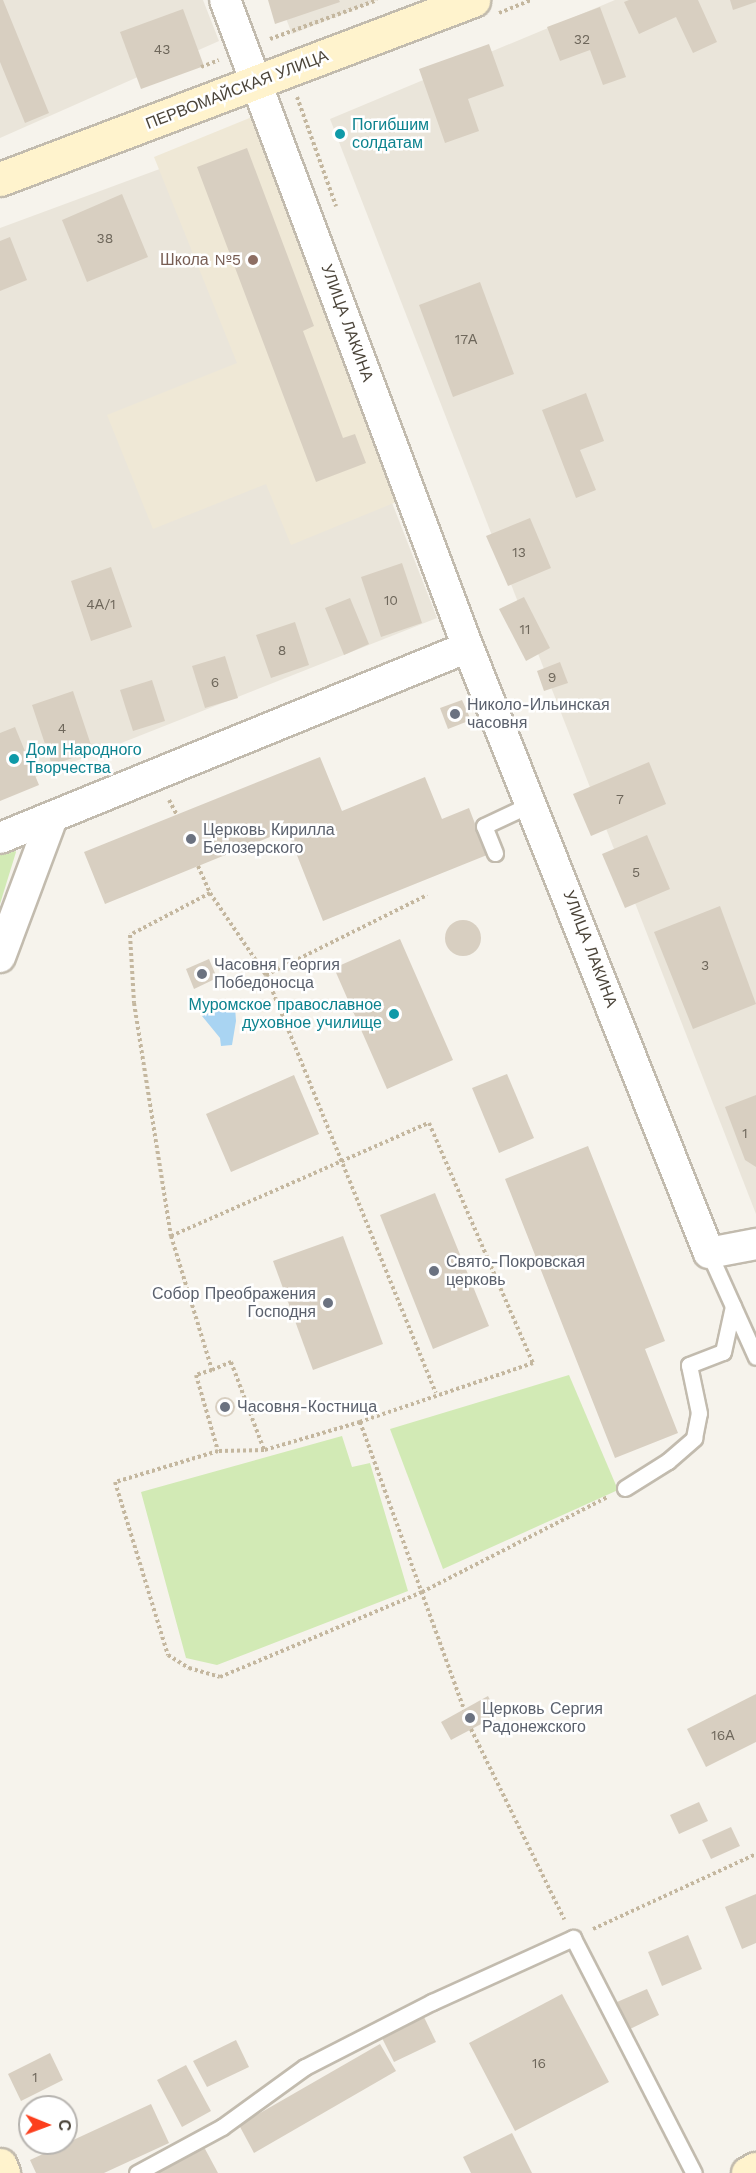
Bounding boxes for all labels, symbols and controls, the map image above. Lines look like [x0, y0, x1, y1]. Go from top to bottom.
house number: 32 [574, 31, 590, 47]
house number: 43 [154, 41, 170, 57]
street label: ПЕРВОМАЙСКАЯ УЛИЦА [143, 46, 331, 134]
place label: Погибшим солдатам [352, 115, 429, 153]
marker: Погибшим солдатам [333, 127, 347, 141]
house number: 38 [97, 230, 113, 246]
place label: Школа №5 [160, 250, 241, 270]
marker: Школа №5 [246, 253, 260, 267]
street label: УЛИЦА ЛАКИНА [317, 262, 377, 384]
house number: 17А [455, 331, 477, 347]
house number: 13 [512, 544, 526, 560]
house number: 10 [384, 592, 398, 608]
house number: 4А/1 [86, 596, 116, 612]
house number: 11 [520, 621, 530, 637]
house number: 8 [278, 642, 286, 658]
house number: 9 [548, 669, 556, 685]
house number: 6 [211, 674, 219, 690]
place label: Николо-Ильинская часовня [467, 695, 610, 733]
marker: Николо-Ильинская часовня [448, 707, 462, 721]
house number: 4 [58, 720, 66, 736]
place label: Дом Народного Творчества [26, 740, 142, 778]
marker: Дом Народного Творчества [7, 752, 21, 766]
house number: 7 [616, 791, 624, 807]
place label: Церковь Кирилла Белозерского [203, 820, 335, 858]
marker: Церковь Кирилла Белозерского [184, 832, 198, 846]
house number: 5 [632, 864, 640, 880]
street label: УЛИЦА ЛАКИНА [559, 888, 621, 1010]
place label: Часовня Георгия Победоносца [214, 955, 340, 993]
house number: 3 [701, 957, 709, 973]
marker: Часовня Георгия Победоносца [195, 967, 209, 981]
place label: Муромское православное духовное училище [188, 995, 382, 1033]
marker: Муромское православное духовное училище [387, 1007, 401, 1021]
house number: 1 [742, 1125, 748, 1141]
place label: Свято-Покровская церковь [446, 1252, 585, 1290]
marker: Свято-Покровская церковь [427, 1264, 441, 1278]
place label: Собор Преображения Господня [152, 1284, 316, 1322]
marker: Собор Преображения Господня [321, 1296, 335, 1310]
place label: Часовня-Костница [237, 1397, 377, 1417]
marker: Часовня-Костница [218, 1400, 232, 1414]
place label: Церковь Сергия Радонежского [482, 1699, 603, 1737]
marker: Церковь Сергия Радонежского [463, 1711, 477, 1725]
house number: 16А [711, 1727, 735, 1743]
house number: 16 [532, 2055, 546, 2071]
house number: 1 [32, 2069, 38, 2085]
north arrow [18, 2095, 78, 2155]
text: С [55, 2119, 74, 2131]

